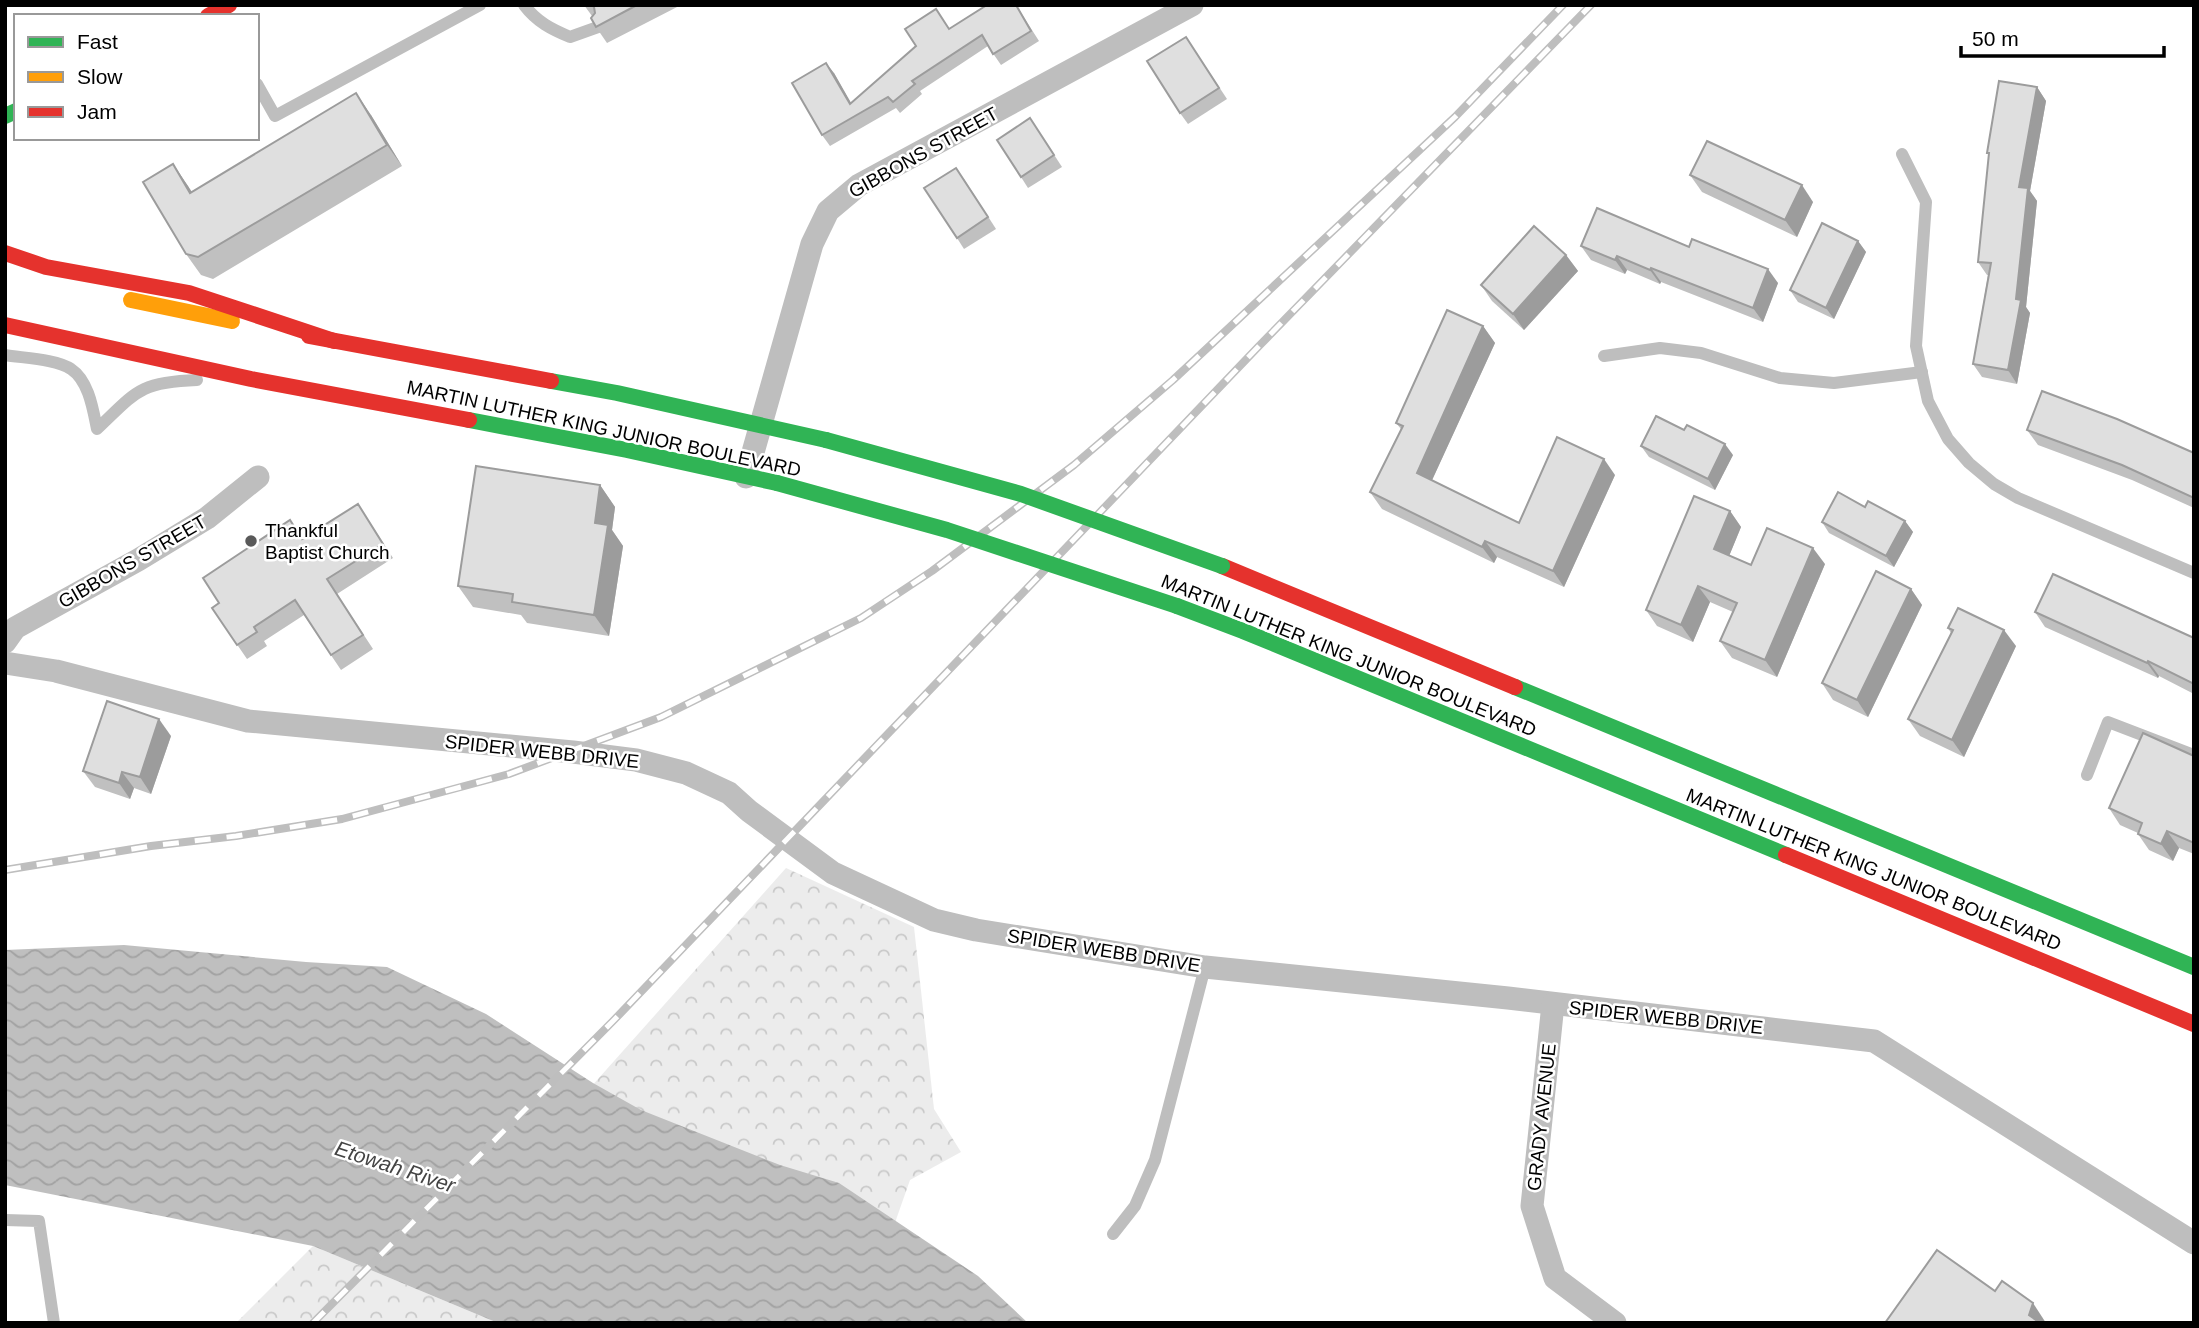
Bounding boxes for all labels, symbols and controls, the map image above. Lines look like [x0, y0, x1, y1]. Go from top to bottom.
legend [14, 14, 259, 140]
scale bar [1961, 14, 2164, 58]
text: 50 m [1972, 27, 2019, 50]
text: Fast [77, 30, 118, 53]
text: Slow [77, 65, 123, 88]
text: Jam [77, 100, 117, 123]
street label: GIBBONS STREET [845, 103, 1002, 202]
street label: MARTIN LUTHER KING JUNIOR BOULEVARD [405, 376, 803, 481]
street label: GIBBONS STREET [55, 510, 210, 612]
place label: Thankful Baptist Church [265, 520, 390, 563]
marker: Thankful Baptist Church [243, 533, 259, 549]
street label: MARTIN LUTHER KING JUNIOR BOULEVARD [1158, 570, 1539, 741]
street label: SPIDER WEBB DRIVE [444, 731, 640, 772]
street label: MARTIN LUTHER KING JUNIOR BOULEVARD [1683, 784, 2064, 955]
street label: SPIDER WEBB DRIVE [1006, 925, 1202, 976]
street label: SPIDER WEBB DRIVE [1568, 997, 1764, 1038]
street label: GRADY AVENUE [1523, 1042, 1560, 1192]
water label: Etowah River [332, 1136, 459, 1197]

